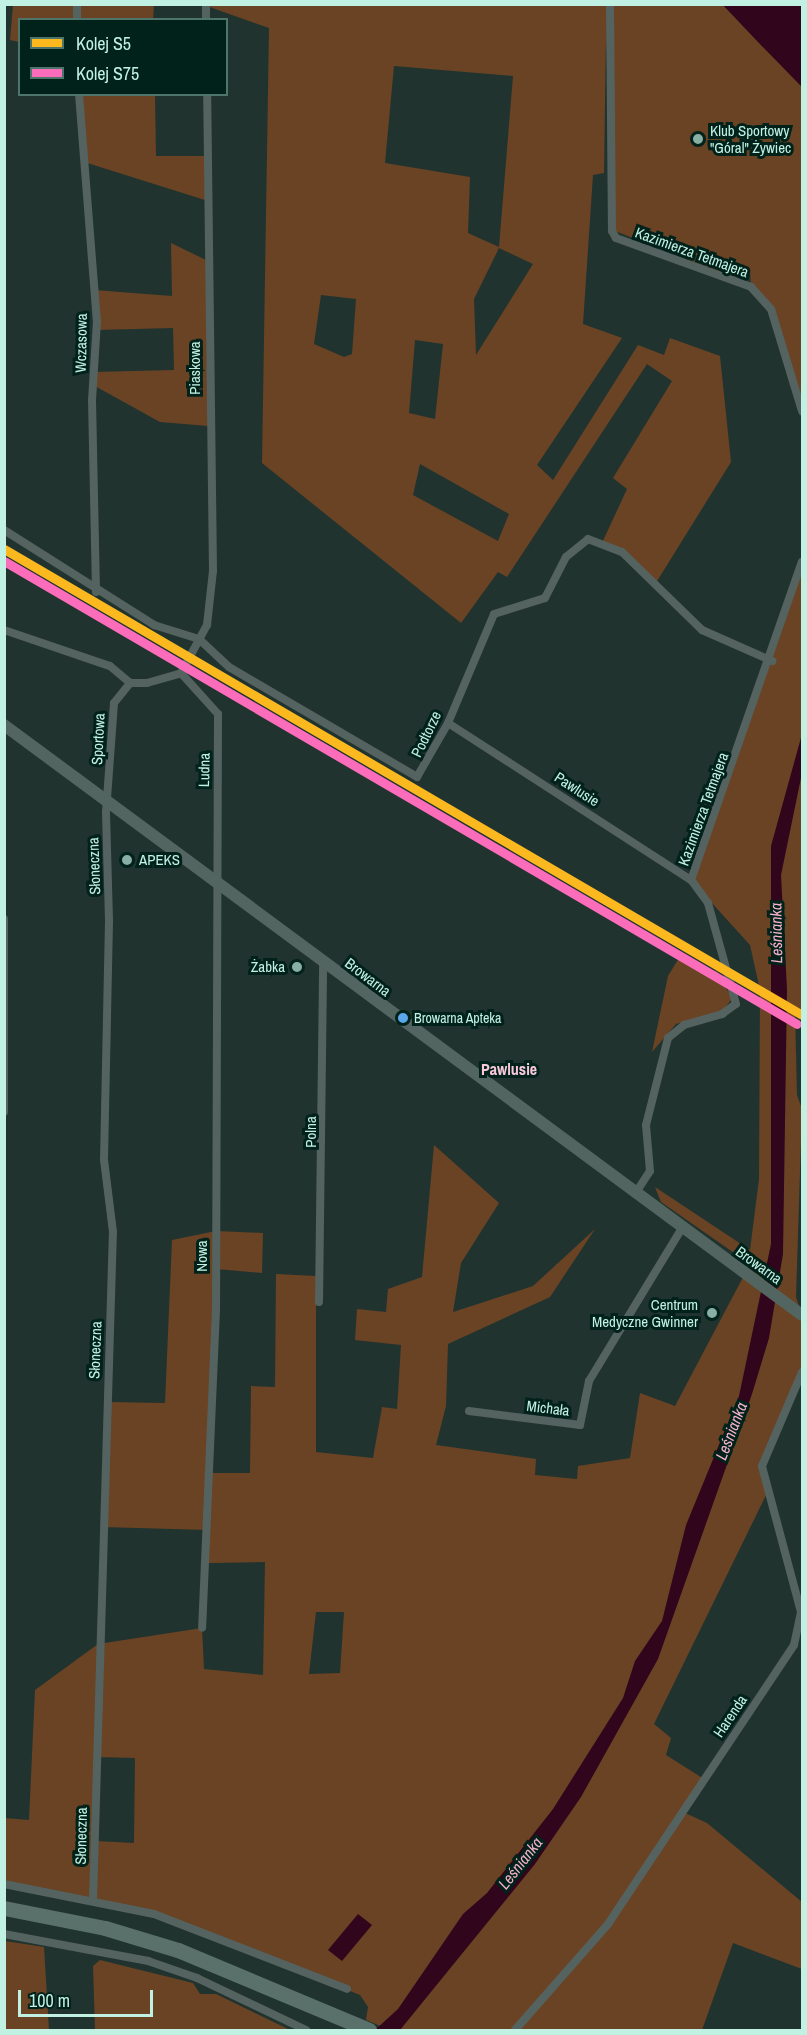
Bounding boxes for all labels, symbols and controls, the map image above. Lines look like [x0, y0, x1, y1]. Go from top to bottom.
legend [18, 18, 228, 96]
text: Kolej S5 [76, 31, 131, 56]
text: Kolej S75 [76, 61, 139, 86]
place label: Klub Sportowy "Góral" Żywiec [710, 121, 791, 156]
marker: Klub Sportowy "Góral" Żywiec [691, 132, 705, 146]
street label: Kazimierza Tetmajera [633, 223, 751, 281]
street label: Wczasowa [71, 313, 91, 373]
street label: Piaskowa [186, 341, 204, 395]
street label: Podtorze [407, 708, 445, 760]
street label: Sportowa [88, 713, 108, 765]
street label: Kazimierza Tetmajera [674, 750, 732, 868]
street label: Ludna [195, 753, 213, 787]
street label: Pawlusie [551, 768, 603, 810]
street label: Słoneczna [84, 837, 104, 895]
place label: APEKS [139, 851, 180, 869]
marker: APEKS [120, 853, 134, 867]
water label: Leśnianka [766, 903, 786, 963]
street label: Browarna [342, 954, 394, 1000]
place label: Żabka [251, 958, 285, 976]
marker: Żabka [290, 960, 304, 974]
place label: Browarna Apteka [414, 1010, 502, 1026]
marker: Browarna Apteka [397, 1012, 409, 1024]
district label: Pawlusie [481, 1059, 537, 1079]
street label: Polna [302, 1116, 320, 1148]
street label: Nowa [193, 1240, 211, 1272]
street label: Browarna [732, 1242, 786, 1288]
place label: Centrum Medyczne Gwinner [592, 1295, 698, 1330]
marker: Centrum Medyczne Gwinner [703, 1304, 721, 1322]
street label: Słoneczna [85, 1321, 105, 1379]
street label: Michała [526, 1396, 570, 1420]
water label: Leśnianka [711, 1399, 751, 1463]
street label: Harenda [709, 1691, 751, 1741]
street label: Słoneczna [72, 1807, 90, 1865]
water label: Leśnianka [494, 1833, 546, 1893]
scale bar [21, 1978, 156, 2016]
text: 100 m [29, 1988, 70, 2013]

